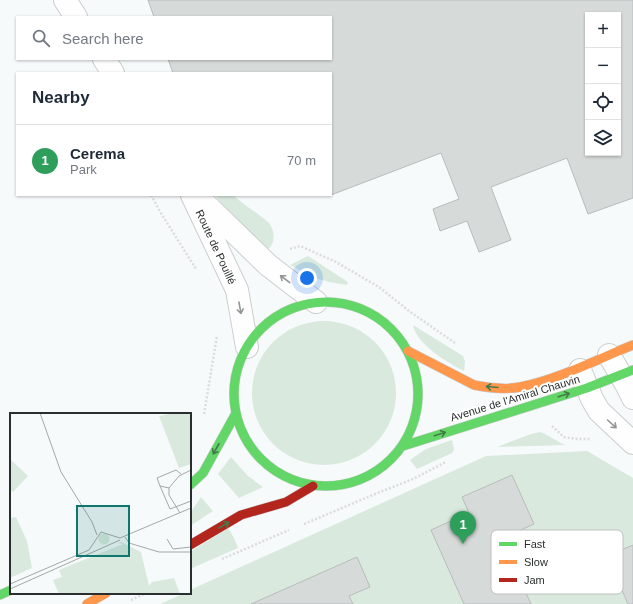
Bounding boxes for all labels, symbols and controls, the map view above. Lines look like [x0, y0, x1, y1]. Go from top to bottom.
map controls [585, 12, 621, 156]
button: + [585, 12, 621, 48]
search box [16, 16, 332, 60]
icon: search [30, 27, 52, 49]
text: Search here [62, 30, 144, 47]
button: − [585, 48, 621, 84]
button: locate [585, 84, 621, 120]
text: Nearby [32, 88, 90, 107]
button: layers [585, 120, 621, 156]
text: Cerema [70, 145, 125, 162]
text: 1 [41, 153, 49, 168]
text: 70 m [287, 153, 316, 168]
text: Park [70, 162, 97, 177]
street label: Route de Pouillé [194, 208, 238, 286]
your location [297, 268, 317, 288]
one-way arrow [280, 274, 291, 283]
one-way arrow [236, 301, 244, 314]
street label: Avenue de l'Amiral Chauvin [449, 373, 581, 423]
one-way arrow [486, 384, 499, 391]
one-way arrow [557, 391, 570, 398]
inset map [10, 413, 191, 594]
one-way arrow [607, 420, 617, 429]
one-way arrow [433, 430, 446, 437]
one-way arrow [212, 443, 220, 455]
pin: 1 [450, 511, 476, 544]
one-way arrow [218, 521, 230, 529]
legend [491, 530, 623, 594]
text: Fast [524, 538, 545, 550]
text: Slow [524, 556, 548, 568]
text: Jam [524, 574, 545, 586]

